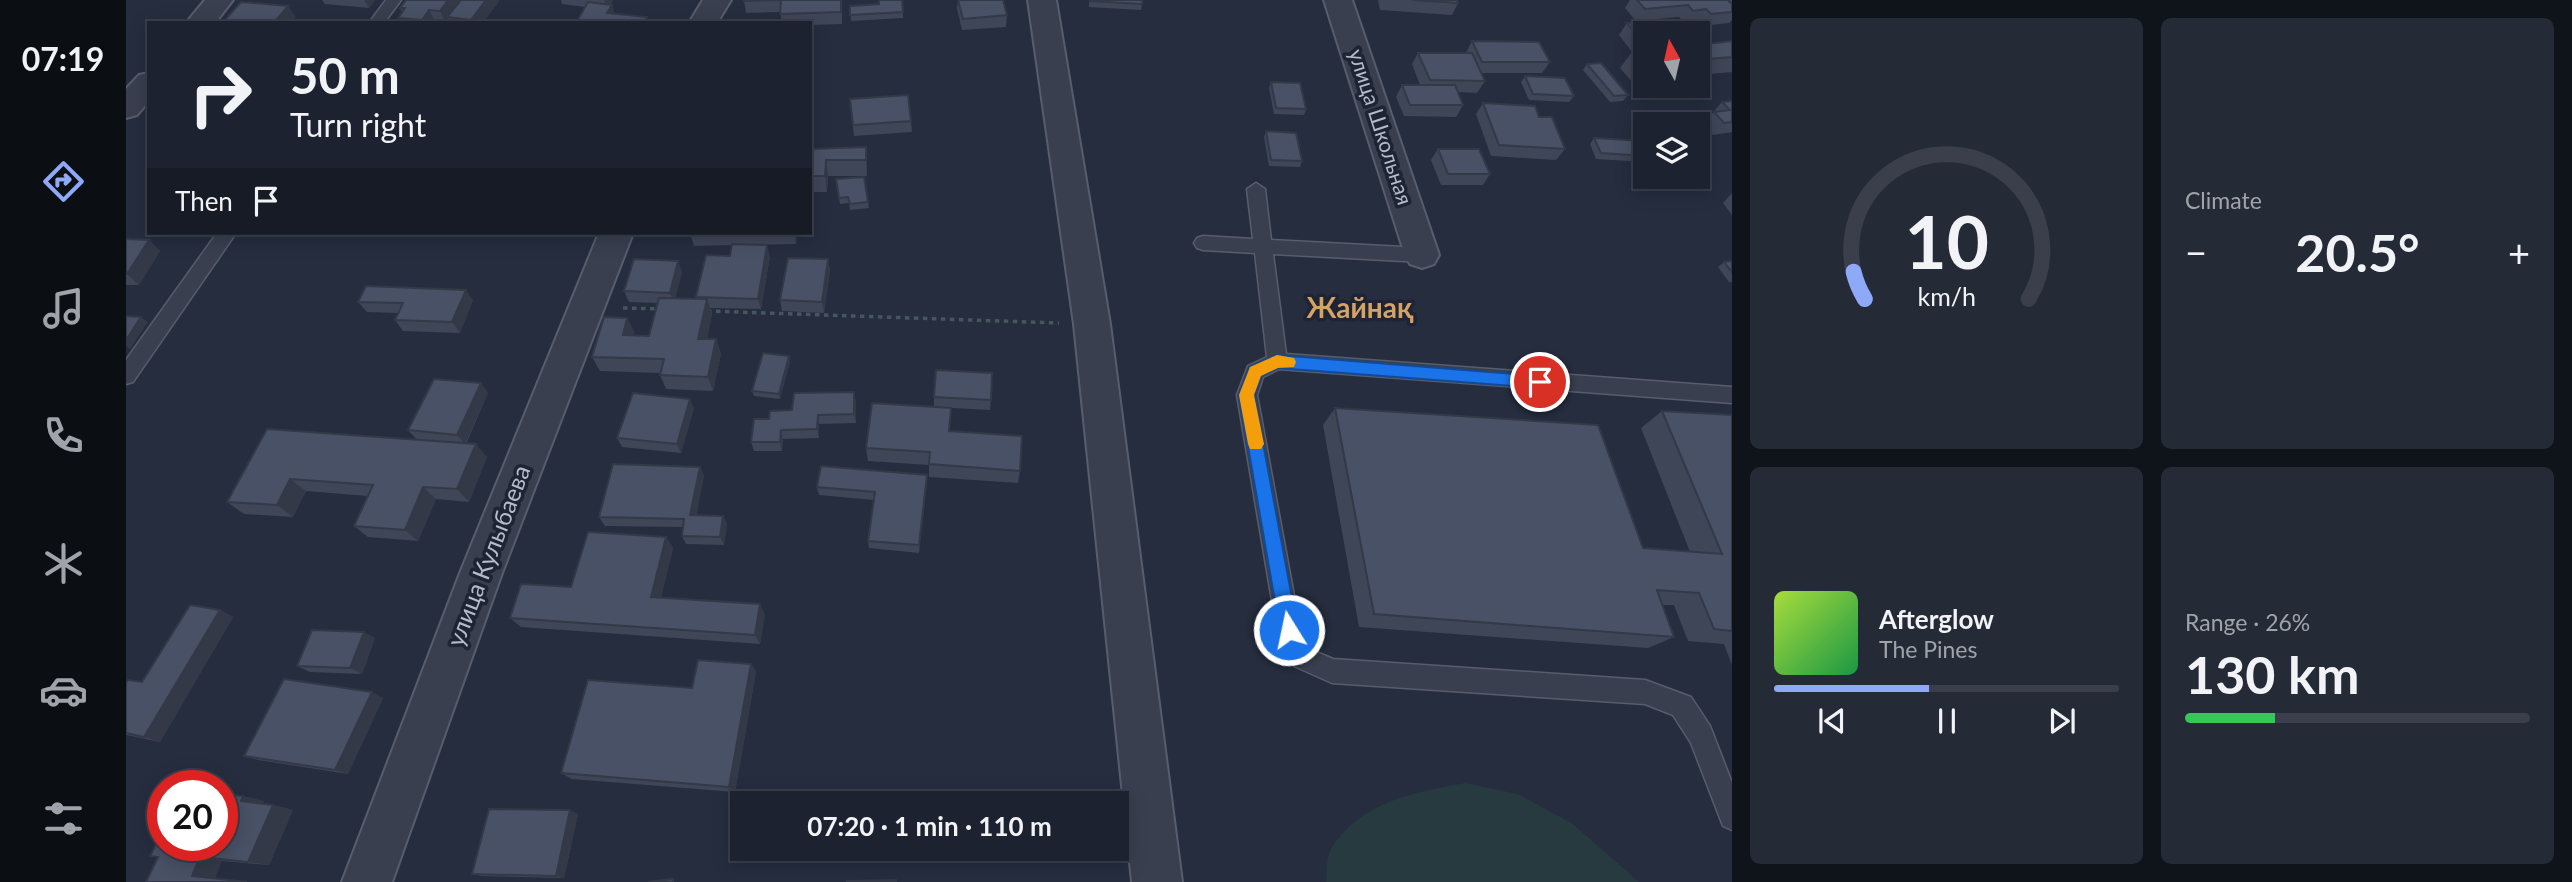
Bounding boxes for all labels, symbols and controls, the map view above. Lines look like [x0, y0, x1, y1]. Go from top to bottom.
north arrow [1633, 21, 1710, 98]
map controls [1633, 21, 1710, 189]
text: 07:19 [22, 39, 104, 78]
text: 50 m [290, 46, 400, 104]
street label: улица Школьная [1344, 46, 1418, 208]
icon: right [175, 49, 266, 140]
text: Turn right [290, 105, 426, 144]
button: layers [1633, 112, 1710, 189]
icon: directions [39, 157, 88, 206]
icon: arrive [247, 182, 285, 220]
text: Then [175, 185, 233, 217]
text: Climate [2185, 186, 2262, 214]
text: 10 [1904, 198, 1989, 286]
text: 20.5° [2295, 221, 2420, 283]
text: − [2185, 229, 2207, 275]
text: + [2508, 229, 2530, 275]
text: km/h [1917, 281, 1976, 311]
icon: music [39, 284, 88, 333]
district label: Жайнақ [1307, 290, 1414, 324]
pin [1510, 352, 1570, 412]
icon: arrive [1521, 363, 1559, 401]
icon: phone [39, 411, 88, 460]
street label: улица Кулыбаева [440, 461, 535, 650]
icon: climate [39, 539, 88, 588]
position arrow [1252, 593, 1326, 667]
text: Afterglow [1879, 603, 1994, 635]
text: Range · 26% [2185, 608, 2310, 636]
text: The Pines [1879, 635, 1977, 663]
text: 130 km [2185, 643, 2359, 705]
icon: car [39, 666, 88, 715]
icon: previous [1813, 702, 1851, 740]
icon: pause [1928, 702, 1966, 740]
icon: next [2043, 702, 2081, 740]
speed limit sign: 20 [147, 770, 238, 861]
icon: filters [39, 794, 88, 843]
text: 07:20 · 1 min · 110 m [807, 810, 1052, 842]

